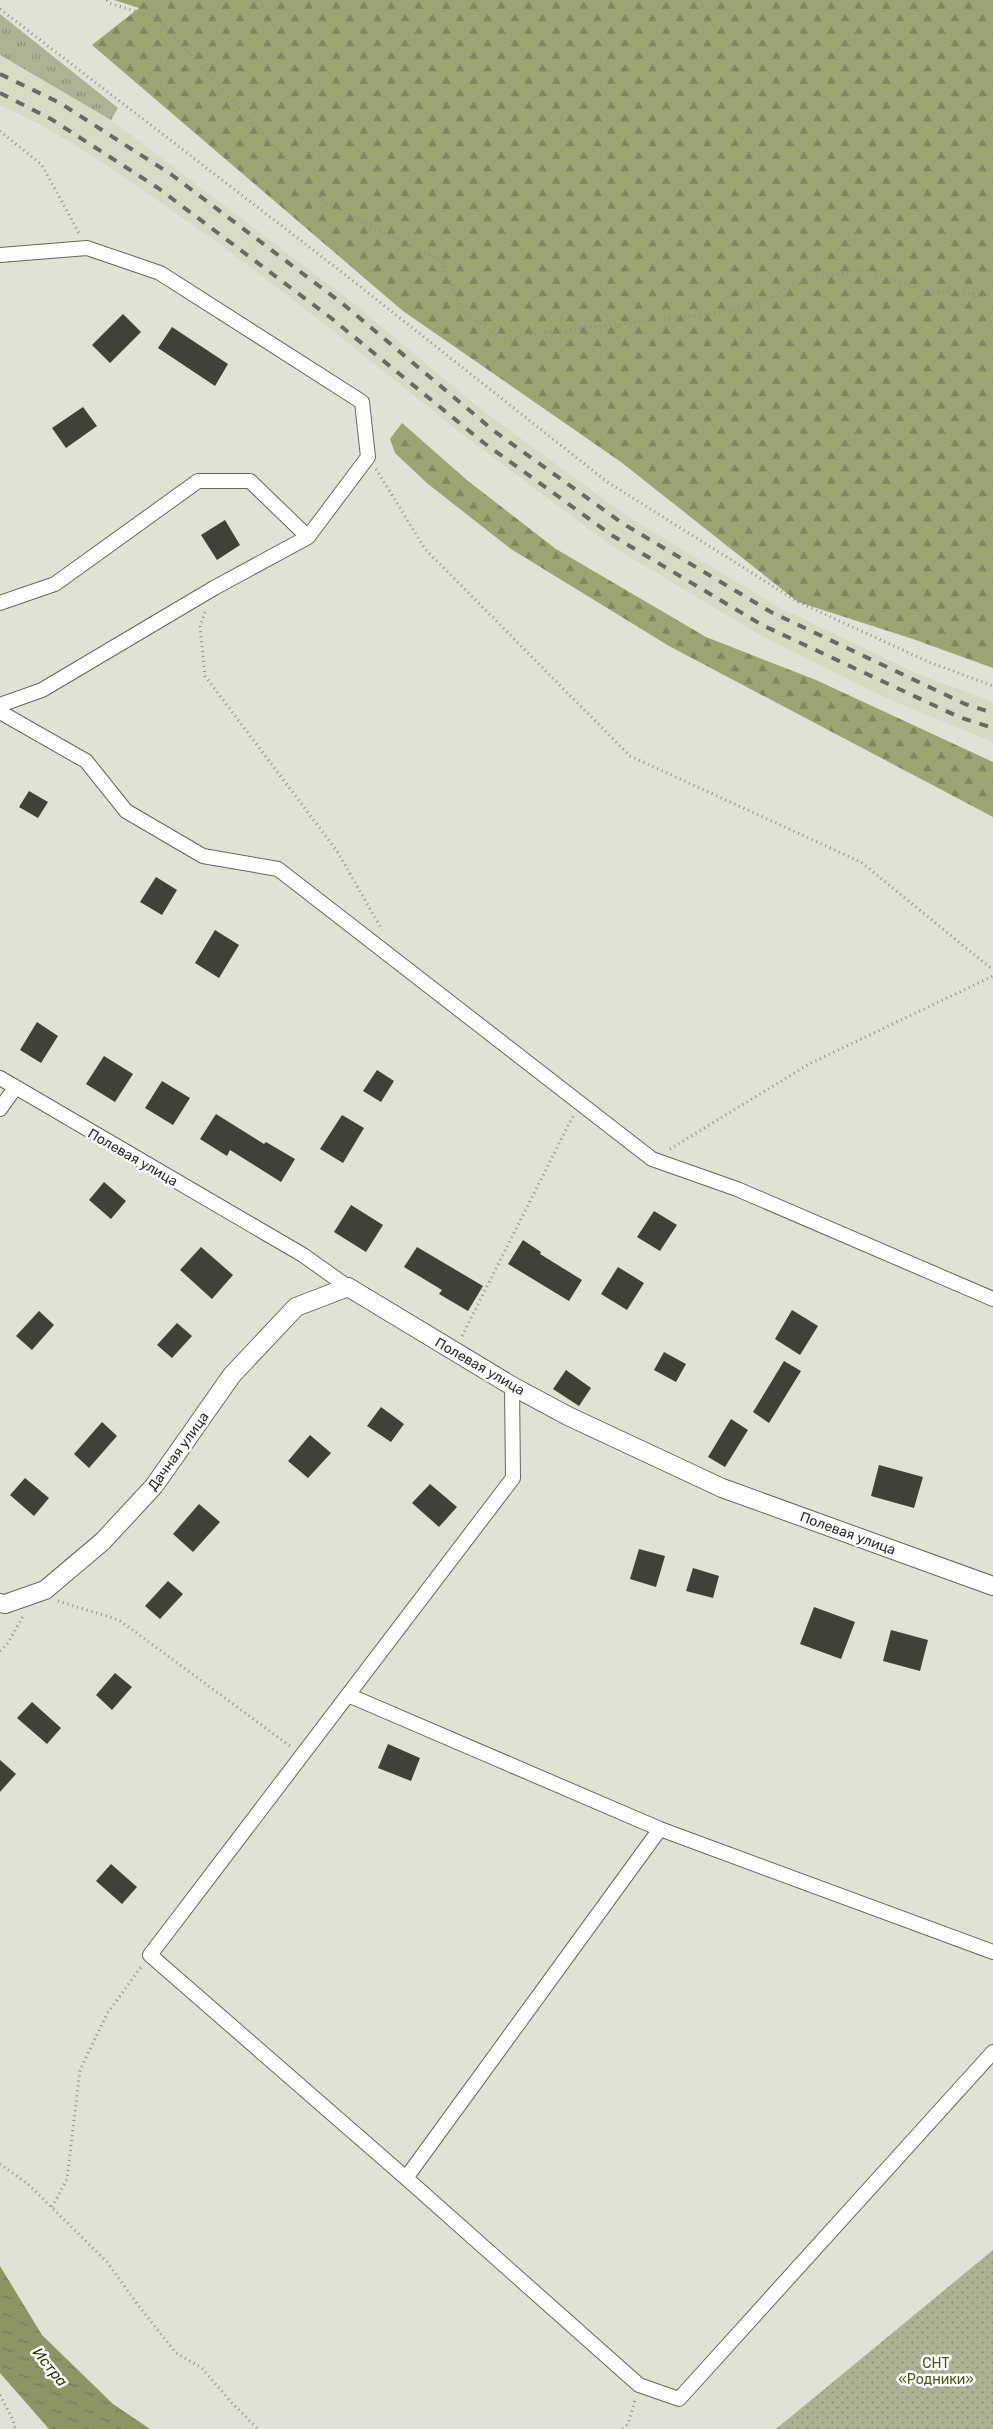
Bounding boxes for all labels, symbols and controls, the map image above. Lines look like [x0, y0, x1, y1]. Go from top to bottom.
street label: Полевая улица [85, 1125, 181, 1190]
street label: Полевая улица [432, 1334, 528, 1399]
street label: Дачная улица [144, 1409, 213, 1494]
street label: Полевая улица [798, 1508, 898, 1559]
water label: Истра [29, 2344, 71, 2390]
park label: СНТ «Родники» [898, 2355, 974, 2388]

